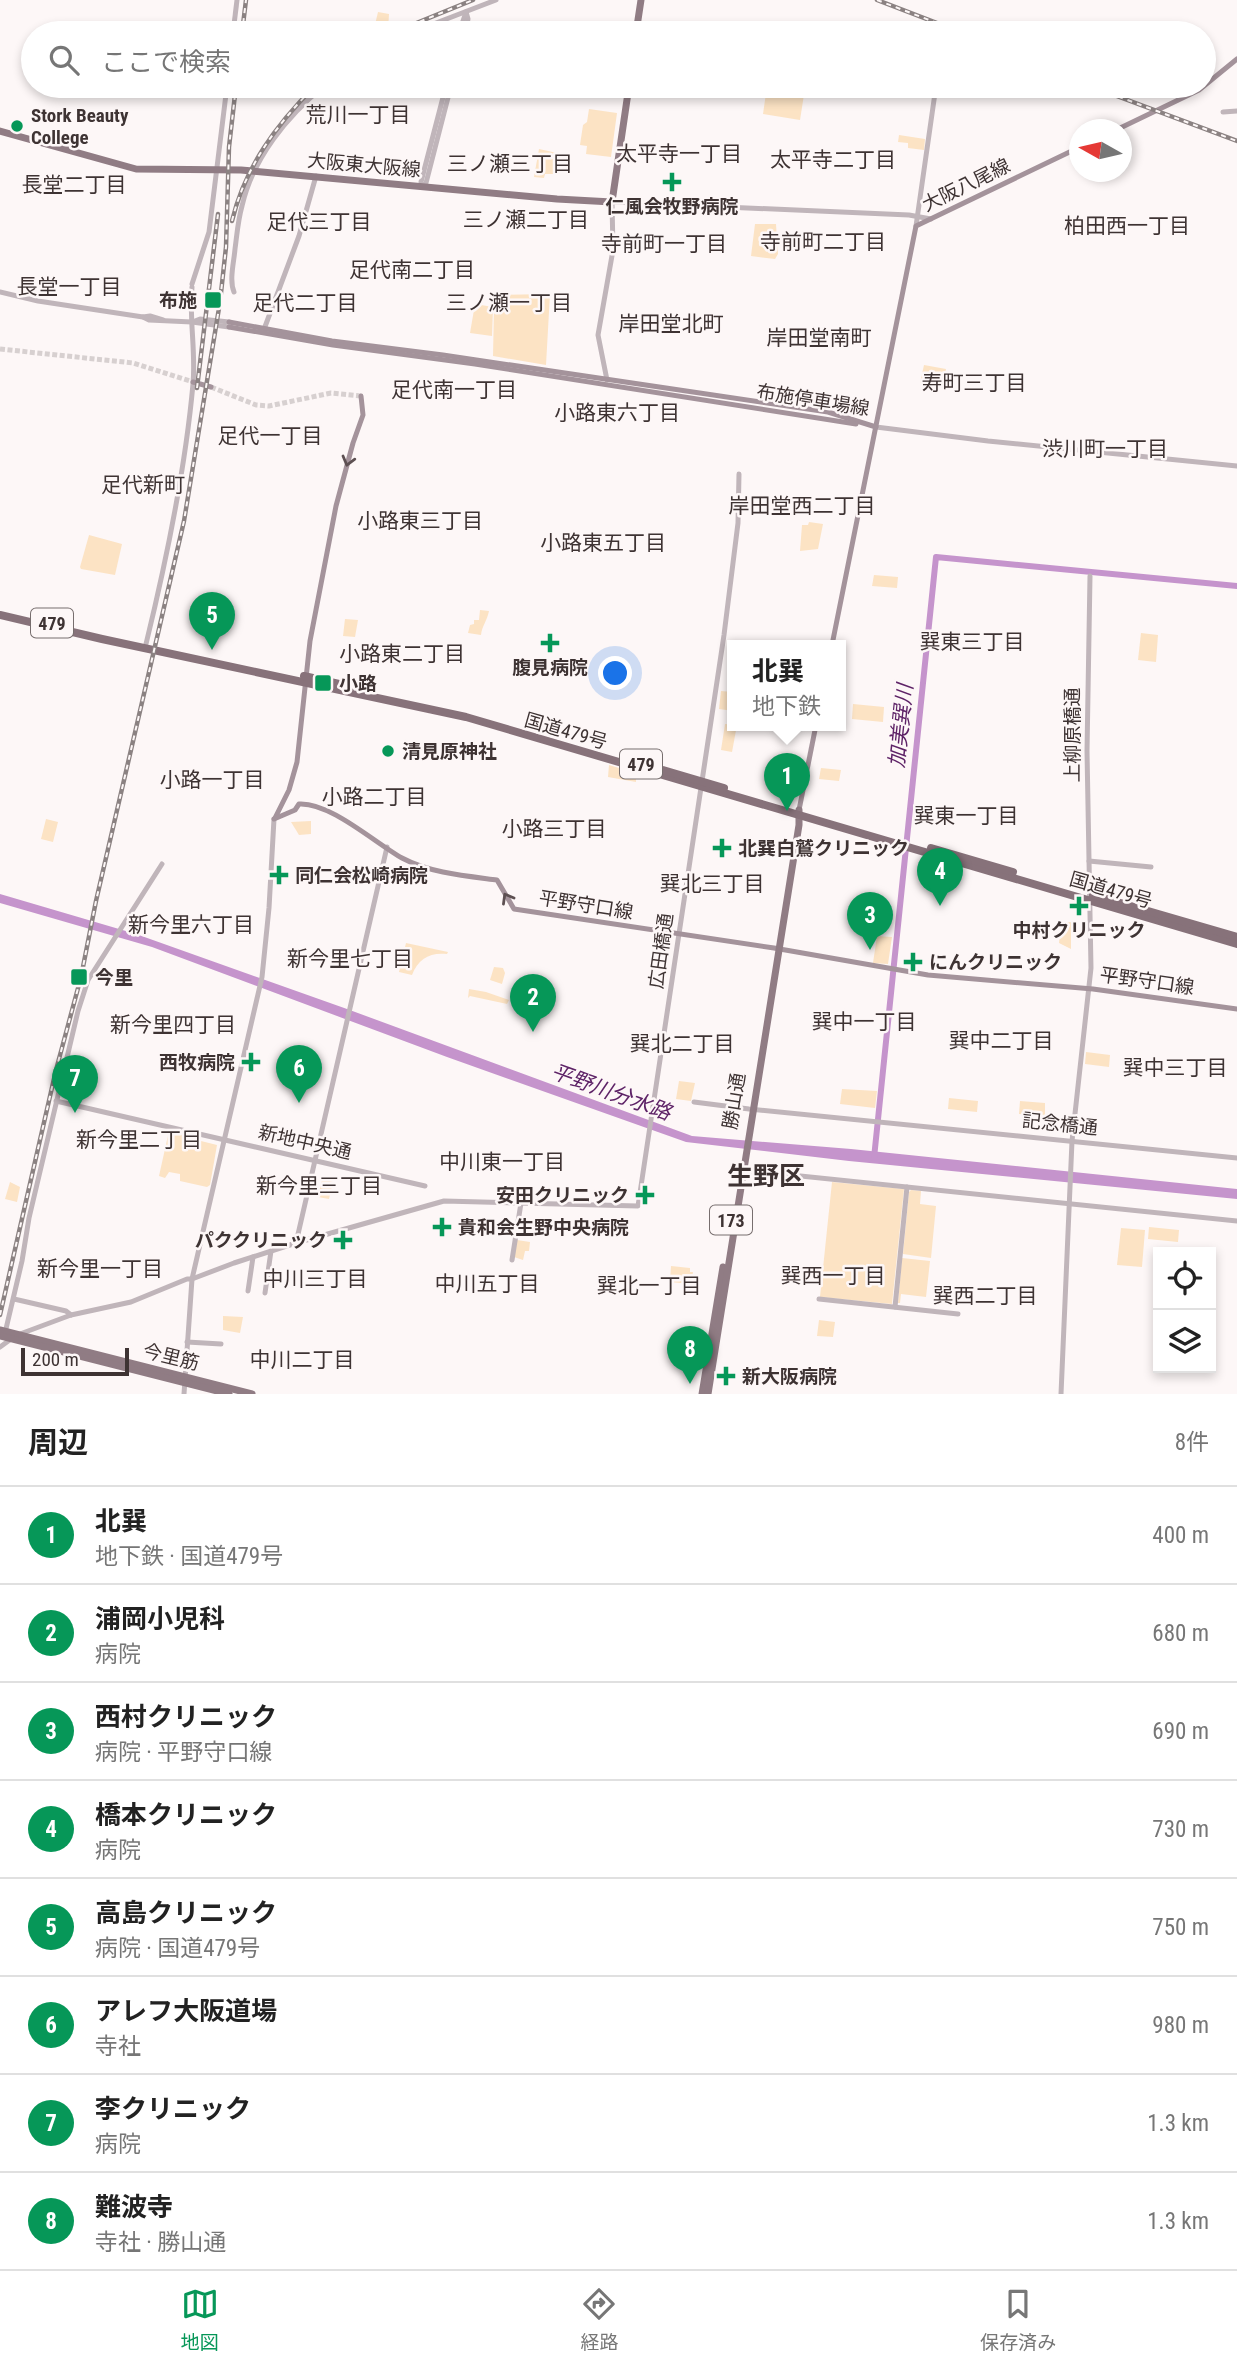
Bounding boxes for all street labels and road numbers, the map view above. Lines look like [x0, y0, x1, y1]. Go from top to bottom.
street label: 大阪東大阪線 [306, 149, 422, 181]
street label: 大阪八尾線 [918, 154, 1014, 216]
street label: 布施停車場線 [755, 380, 871, 420]
road number: 479 [31, 608, 73, 638]
street label: 上柳原橋通 [1061, 687, 1084, 783]
street label: 国道479号 [522, 708, 610, 754]
road number: 479 [620, 750, 662, 778]
street label: 国道479号 [1067, 867, 1155, 913]
street label: 平野守口線 [537, 886, 635, 924]
street label: 広田橋通 [644, 912, 678, 990]
street label: 平野守口線 [1098, 963, 1196, 999]
street label: 勝山通 [718, 1071, 750, 1131]
street label: 記念橋通 [1021, 1109, 1099, 1139]
street label: 新地中央通 [256, 1120, 354, 1164]
road number: 173 [710, 1205, 752, 1234]
street label: 今里筋 [141, 1339, 201, 1375]

